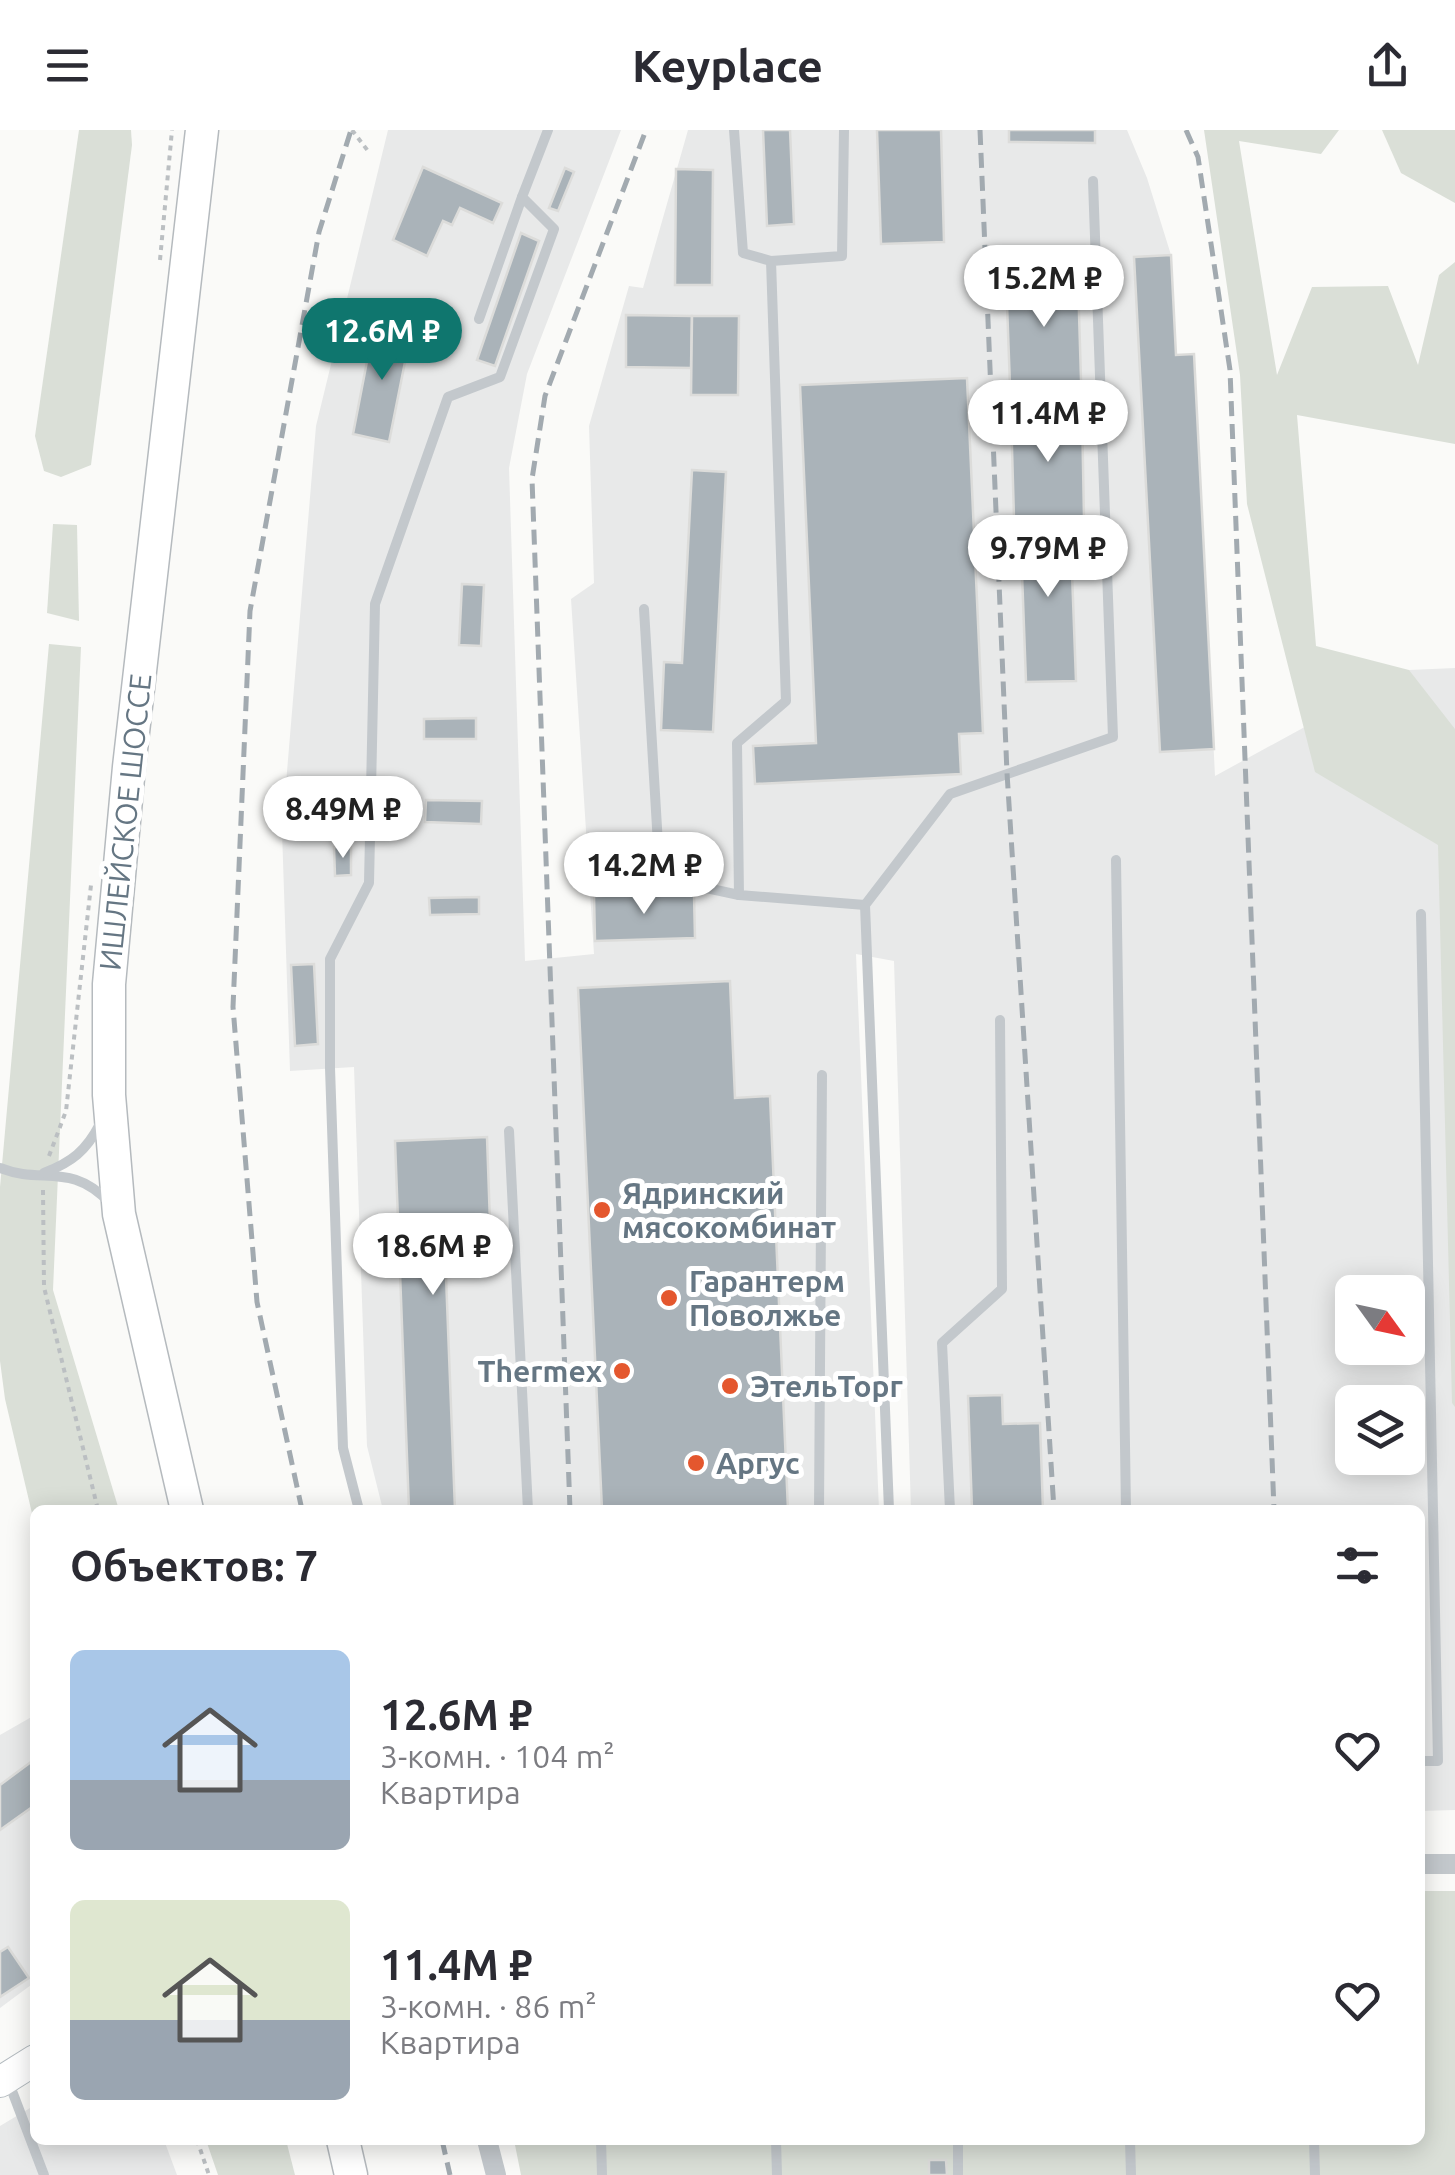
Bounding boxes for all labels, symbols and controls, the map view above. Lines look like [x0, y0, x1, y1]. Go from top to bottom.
icon: menu [40, 38, 95, 93]
icon: share [1360, 38, 1415, 93]
text: Keyplace [632, 40, 823, 91]
pin: 15.2M ₽ [952, 245, 1136, 330]
text: 15.2M ₽ [986, 259, 1102, 295]
pin: 12.6M ₽ [290, 298, 474, 383]
text: 12.6M ₽ [324, 312, 440, 348]
pin: 11.4M ₽ [956, 380, 1140, 465]
text: 11.4M ₽ [990, 394, 1106, 430]
pin: 9.79M ₽ [956, 515, 1140, 600]
text: 9.79M ₽ [990, 529, 1106, 565]
street label: ИШЛЕЙСКОЕ ШОССЕ [93, 672, 157, 972]
pin: 8.49M ₽ [251, 776, 435, 861]
text: 8.49M ₽ [285, 790, 401, 826]
pin: 14.2M ₽ [552, 832, 736, 917]
text: 14.2M ₽ [586, 846, 702, 882]
place label: Ядринский мясокомбинат [622, 1176, 836, 1244]
marker: Ядринский мясокомбинат [591, 1199, 613, 1221]
pin: 18.6M ₽ [341, 1213, 525, 1298]
text: 18.6M ₽ [375, 1227, 491, 1263]
place label: Гарантерм Поволжье [689, 1264, 845, 1332]
north arrow [1335, 1275, 1425, 1365]
map controls [1335, 1275, 1425, 1475]
marker: Гарантерм Поволжье [658, 1287, 680, 1309]
place label: Thermex [477, 1354, 602, 1388]
marker: Thermex [611, 1360, 633, 1382]
place label: ЭтельТорг [750, 1369, 903, 1403]
marker: ЭтельТорг [719, 1375, 741, 1397]
button: layers [1335, 1385, 1425, 1475]
place label: Аргус [716, 1446, 800, 1480]
marker: Аргус [685, 1452, 707, 1474]
icon: filters [1330, 1538, 1385, 1593]
text: Объектов: 7 [70, 1542, 318, 1589]
icon: home [150, 1690, 270, 1810]
text: 12.6M ₽ [380, 1691, 532, 1738]
icon: heart [1330, 1723, 1385, 1778]
text: 3-комн. · 104 m² [380, 1738, 615, 1774]
text: Квартира [380, 1774, 521, 1810]
icon: home [150, 1940, 270, 2060]
text: 11.4M ₽ [380, 1941, 532, 1988]
icon: heart [1330, 1973, 1385, 2028]
text: 3-комн. · 86 m² [380, 1988, 597, 2024]
text: Квартира [380, 2024, 521, 2060]

